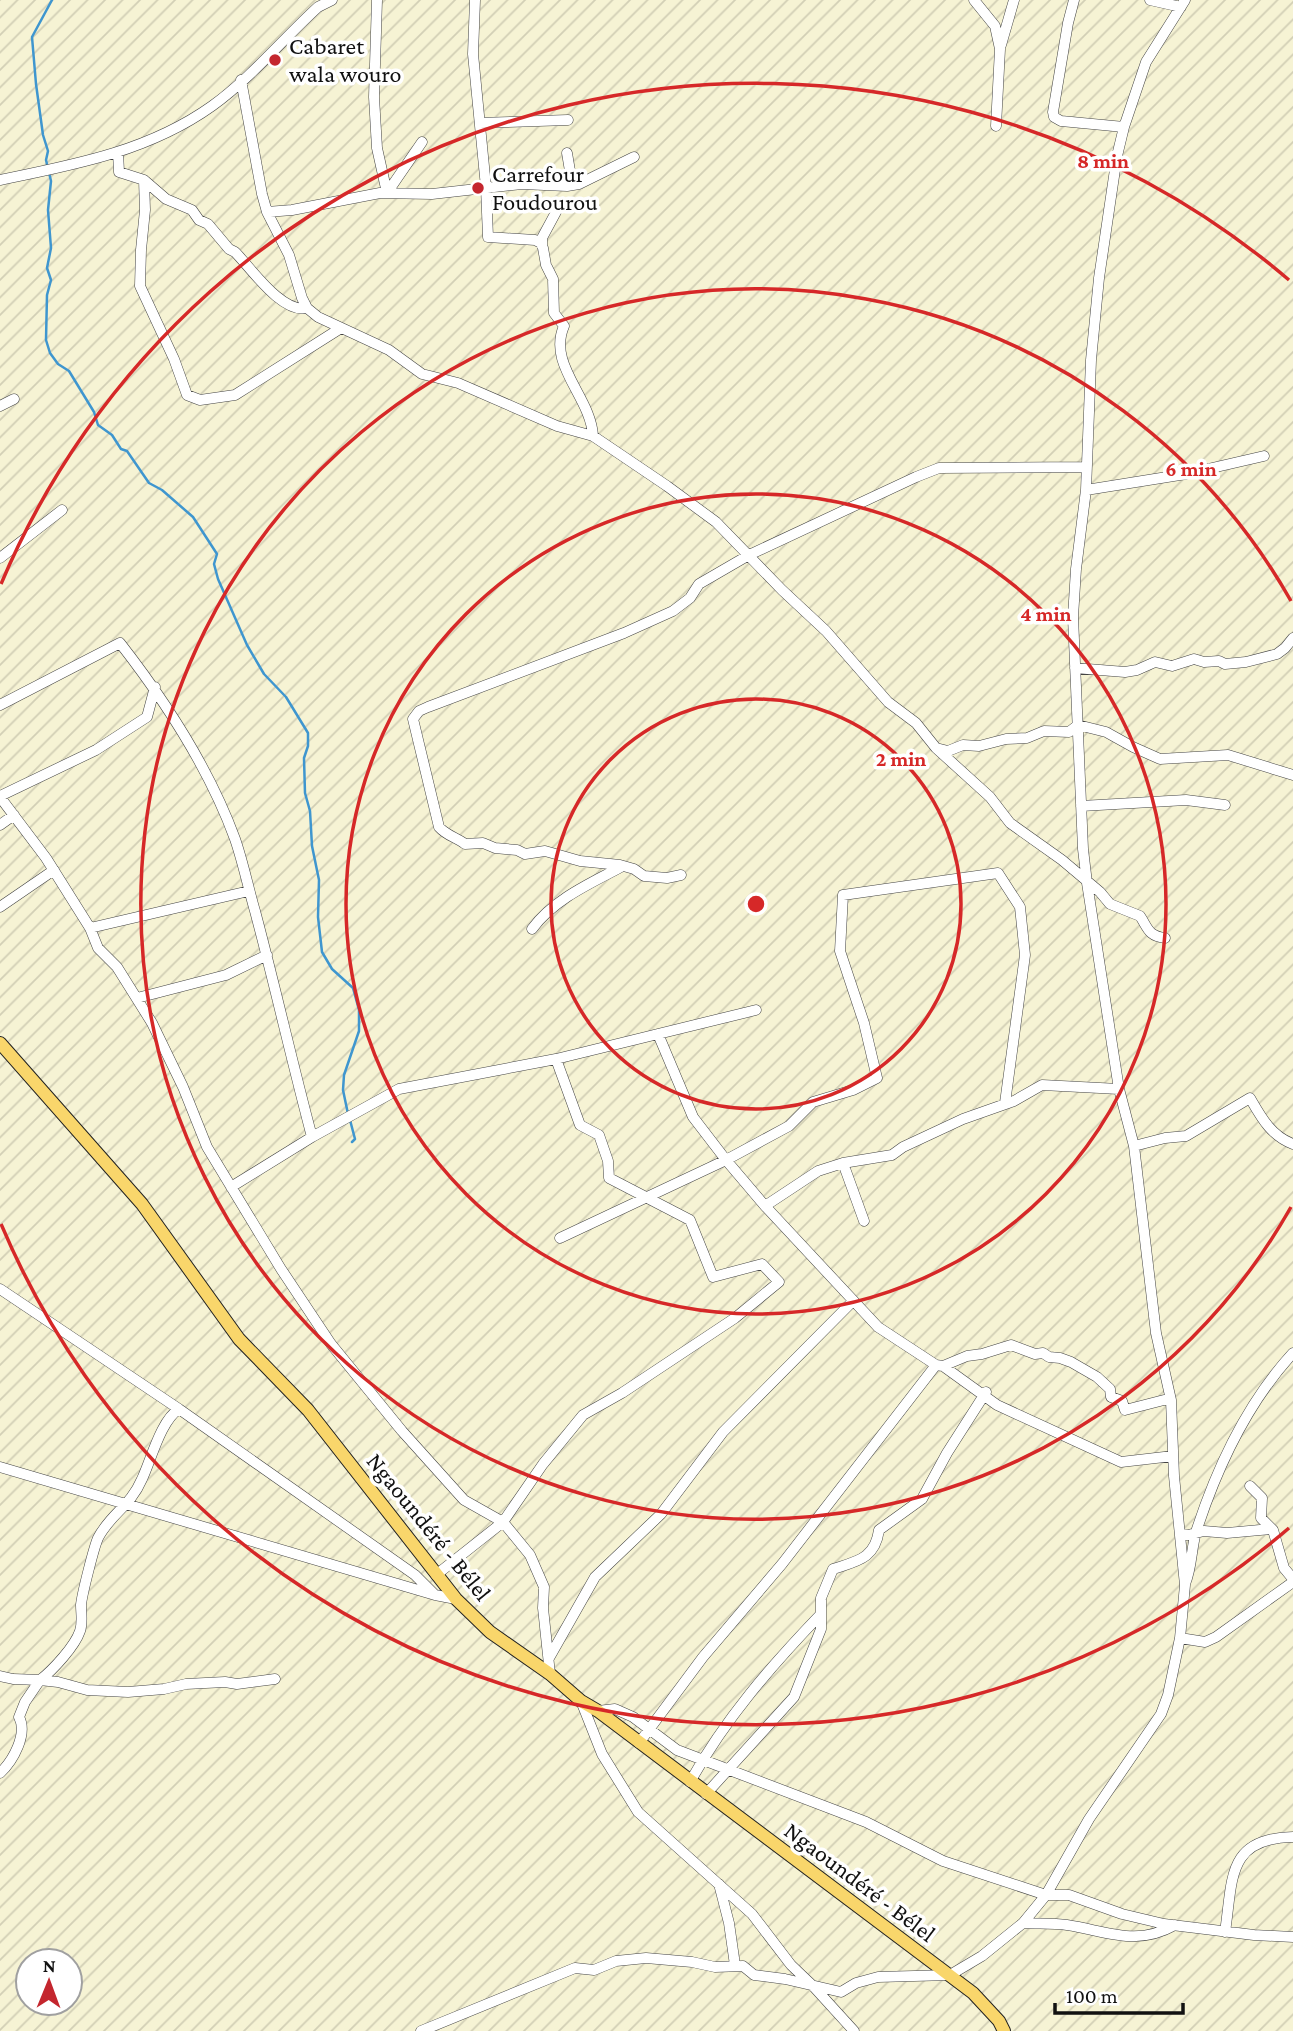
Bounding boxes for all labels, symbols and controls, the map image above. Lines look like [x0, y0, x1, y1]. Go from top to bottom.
place label: Cabaret wala wouro [289, 32, 402, 87]
marker: Cabaret wala wouro [267, 52, 283, 68]
text: 8 min [1077, 149, 1129, 173]
place label: Carrefour Foudourou [492, 160, 598, 215]
marker: Carrefour Foudourou [470, 180, 486, 196]
text: 6 min [1165, 457, 1217, 481]
text: 4 min [1020, 602, 1072, 626]
text: 2 min [876, 747, 926, 771]
centre of rings [744, 892, 768, 916]
street label: Ngaoundéré - Bélel [362, 1447, 497, 1606]
street label: Ngaoundéré - Bélel [780, 1816, 941, 1947]
north arrow [14, 1947, 84, 2017]
text: N [43, 1955, 56, 1976]
scale bar [1055, 1972, 1183, 2016]
text: 100 m [1066, 1984, 1118, 2008]

